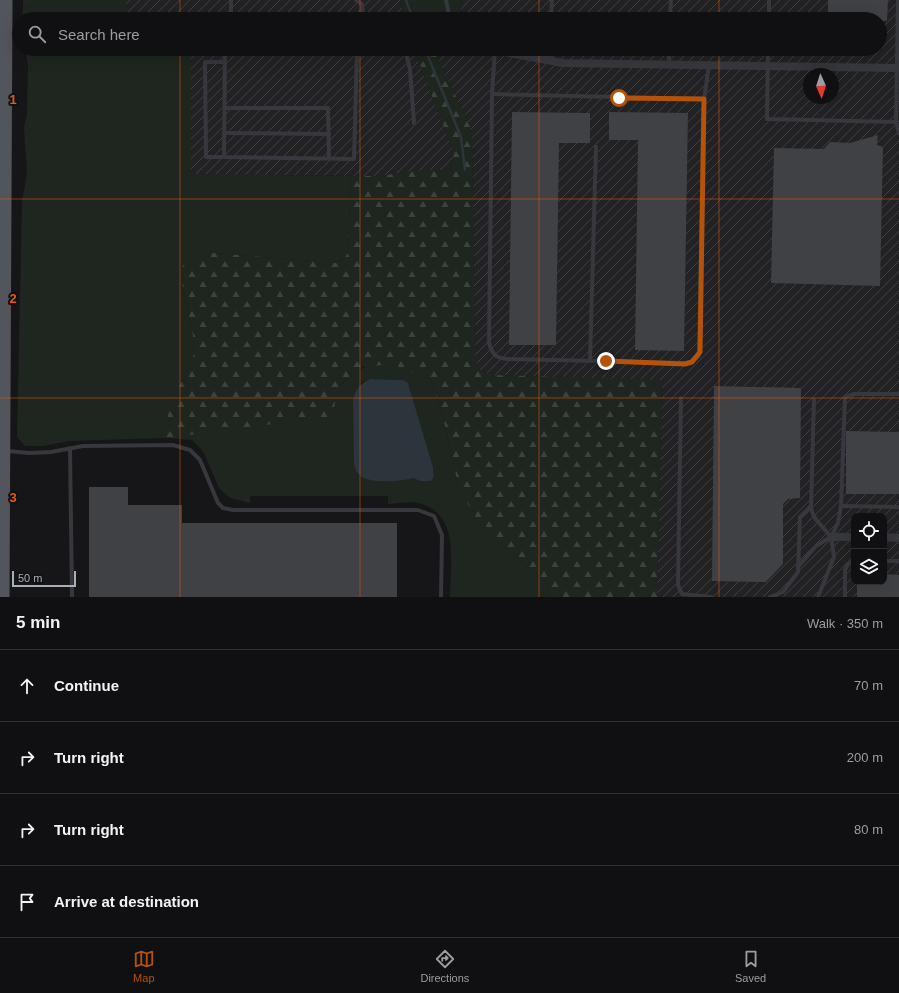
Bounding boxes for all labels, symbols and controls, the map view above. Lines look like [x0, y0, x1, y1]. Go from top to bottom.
search box [12, 12, 887, 56]
icon: search [26, 23, 48, 45]
text: Search here [58, 26, 140, 43]
north arrow [803, 68, 839, 104]
route start [610, 89, 628, 107]
text: 1 [9, 92, 17, 107]
text: 2 [9, 291, 17, 306]
route end [597, 352, 615, 370]
text: 3 [9, 490, 17, 505]
map controls [851, 513, 887, 585]
button: locate [851, 513, 887, 549]
button: layers [851, 549, 887, 585]
scale bar [12, 569, 76, 588]
text: 50 m [18, 572, 42, 584]
text: 5 min [16, 613, 60, 632]
text: Walk · 350 m [807, 616, 883, 631]
icon: ahead [16, 675, 38, 697]
text: Continue [54, 677, 119, 694]
text: 70 m [854, 678, 883, 693]
icon: right [16, 747, 38, 769]
text: Turn right [54, 749, 124, 766]
text: 200 m [847, 750, 883, 765]
icon: right [16, 819, 38, 841]
text: Turn right [54, 821, 124, 838]
text: 80 m [854, 822, 883, 837]
icon: arrive [16, 891, 38, 913]
text: Arrive at destination [54, 893, 199, 910]
tab: Map [133, 948, 155, 984]
tab: Directions [420, 948, 469, 984]
tab: Saved [735, 948, 766, 984]

